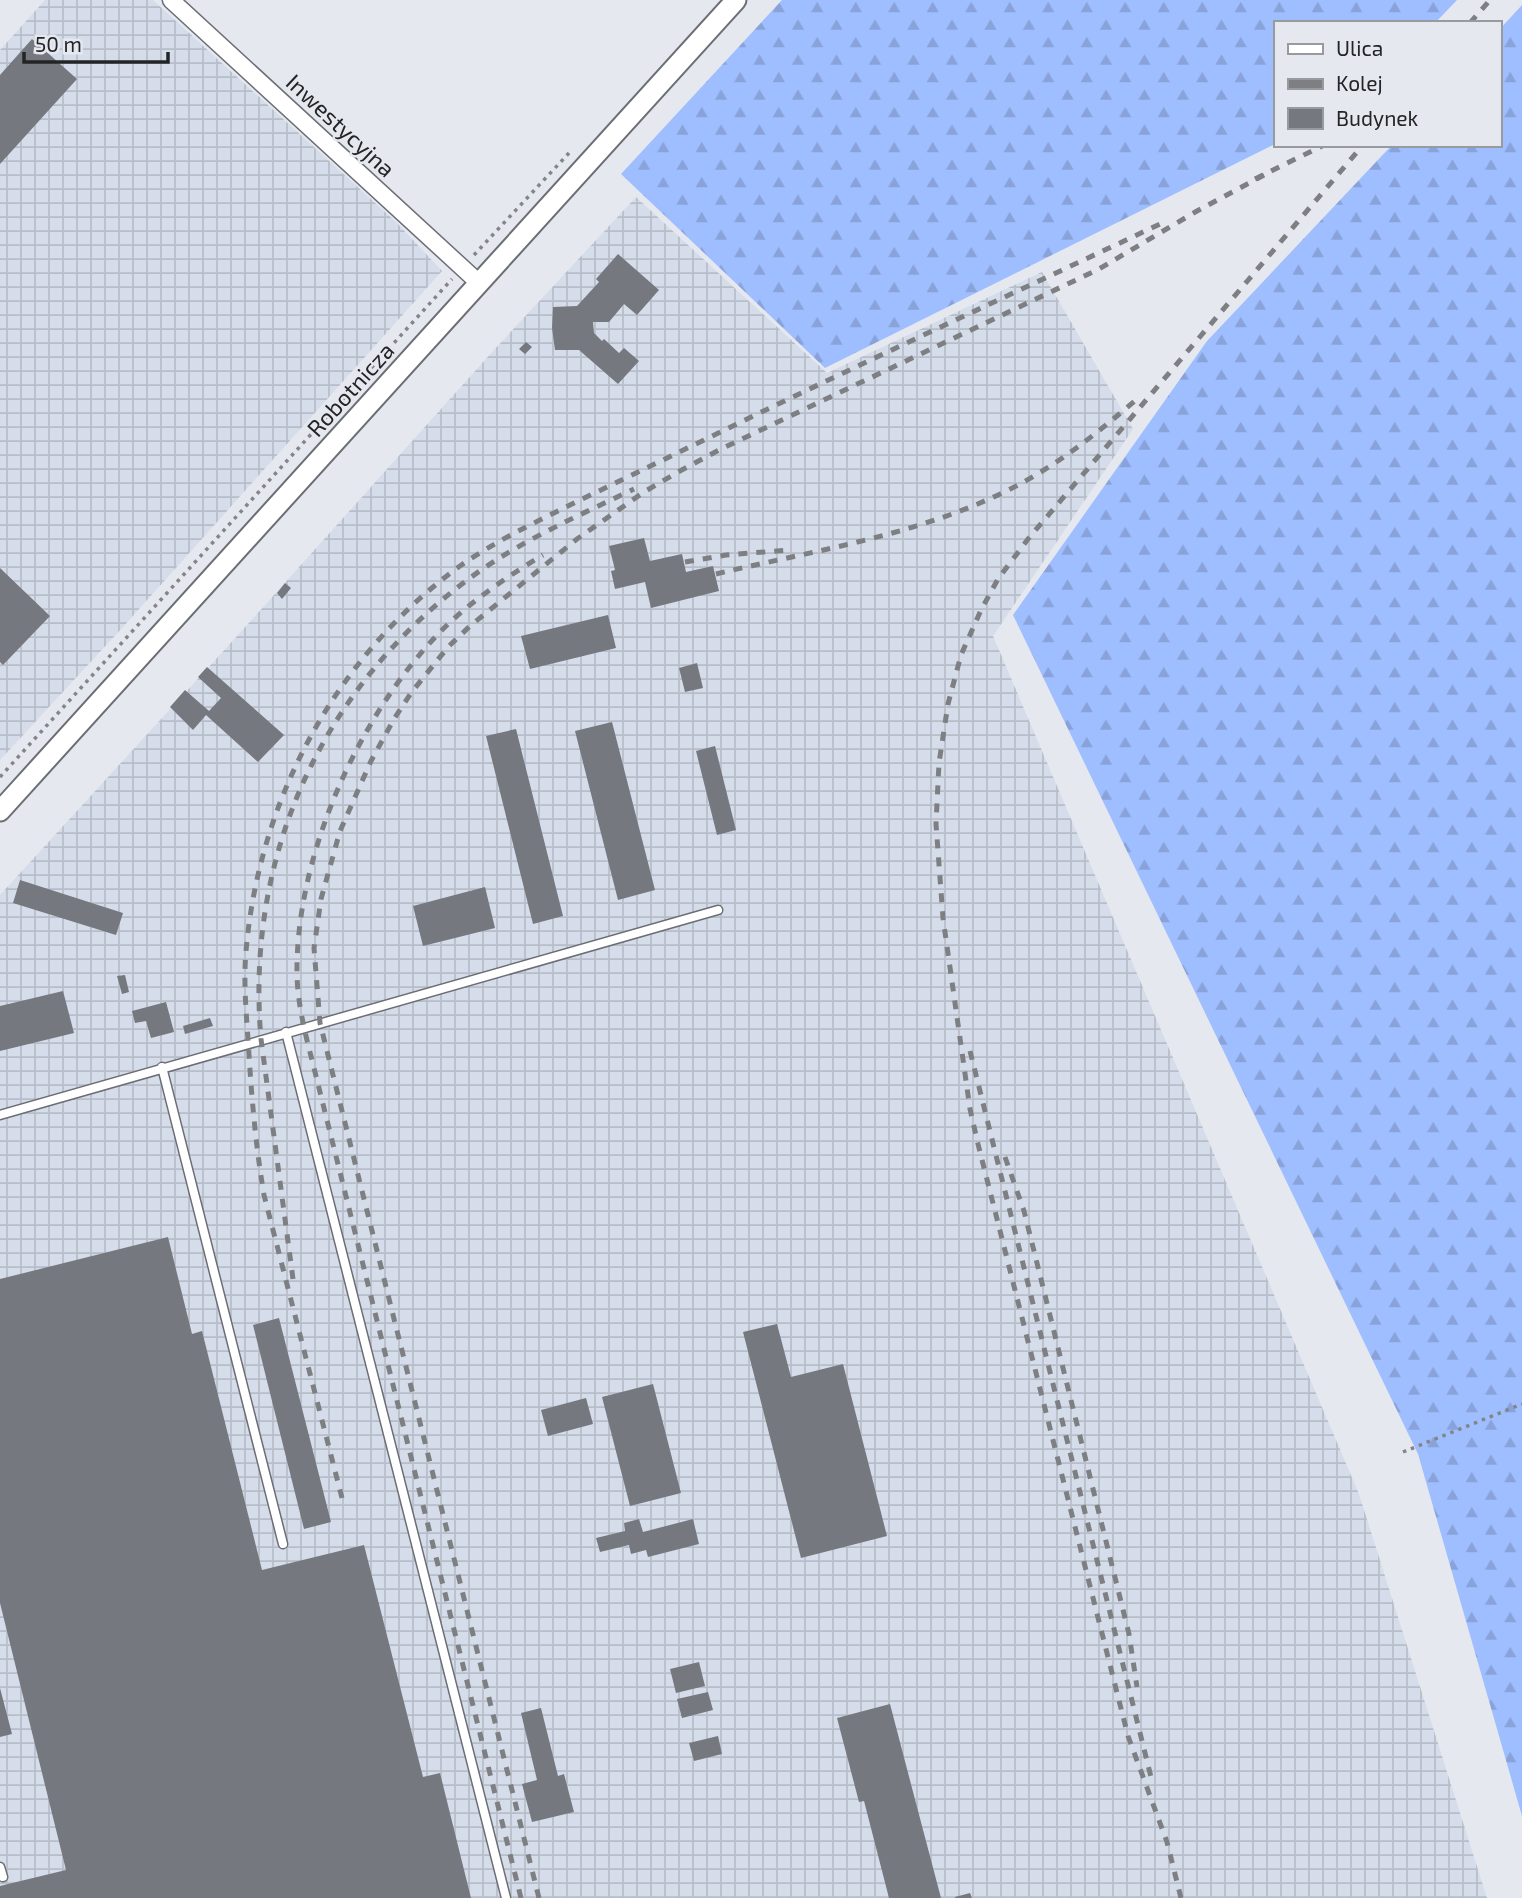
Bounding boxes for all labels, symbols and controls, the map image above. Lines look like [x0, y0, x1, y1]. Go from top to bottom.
scale bar [24, 21, 168, 65]
legend [1274, 21, 1501, 147]
text: 50 m [35, 31, 82, 56]
text: Ulica [1336, 35, 1383, 60]
street label: Inwestycyjna [281, 68, 401, 182]
text: Kolej [1336, 70, 1383, 96]
text: Budynek [1336, 105, 1419, 130]
street label: Robotnicza [301, 336, 399, 442]

